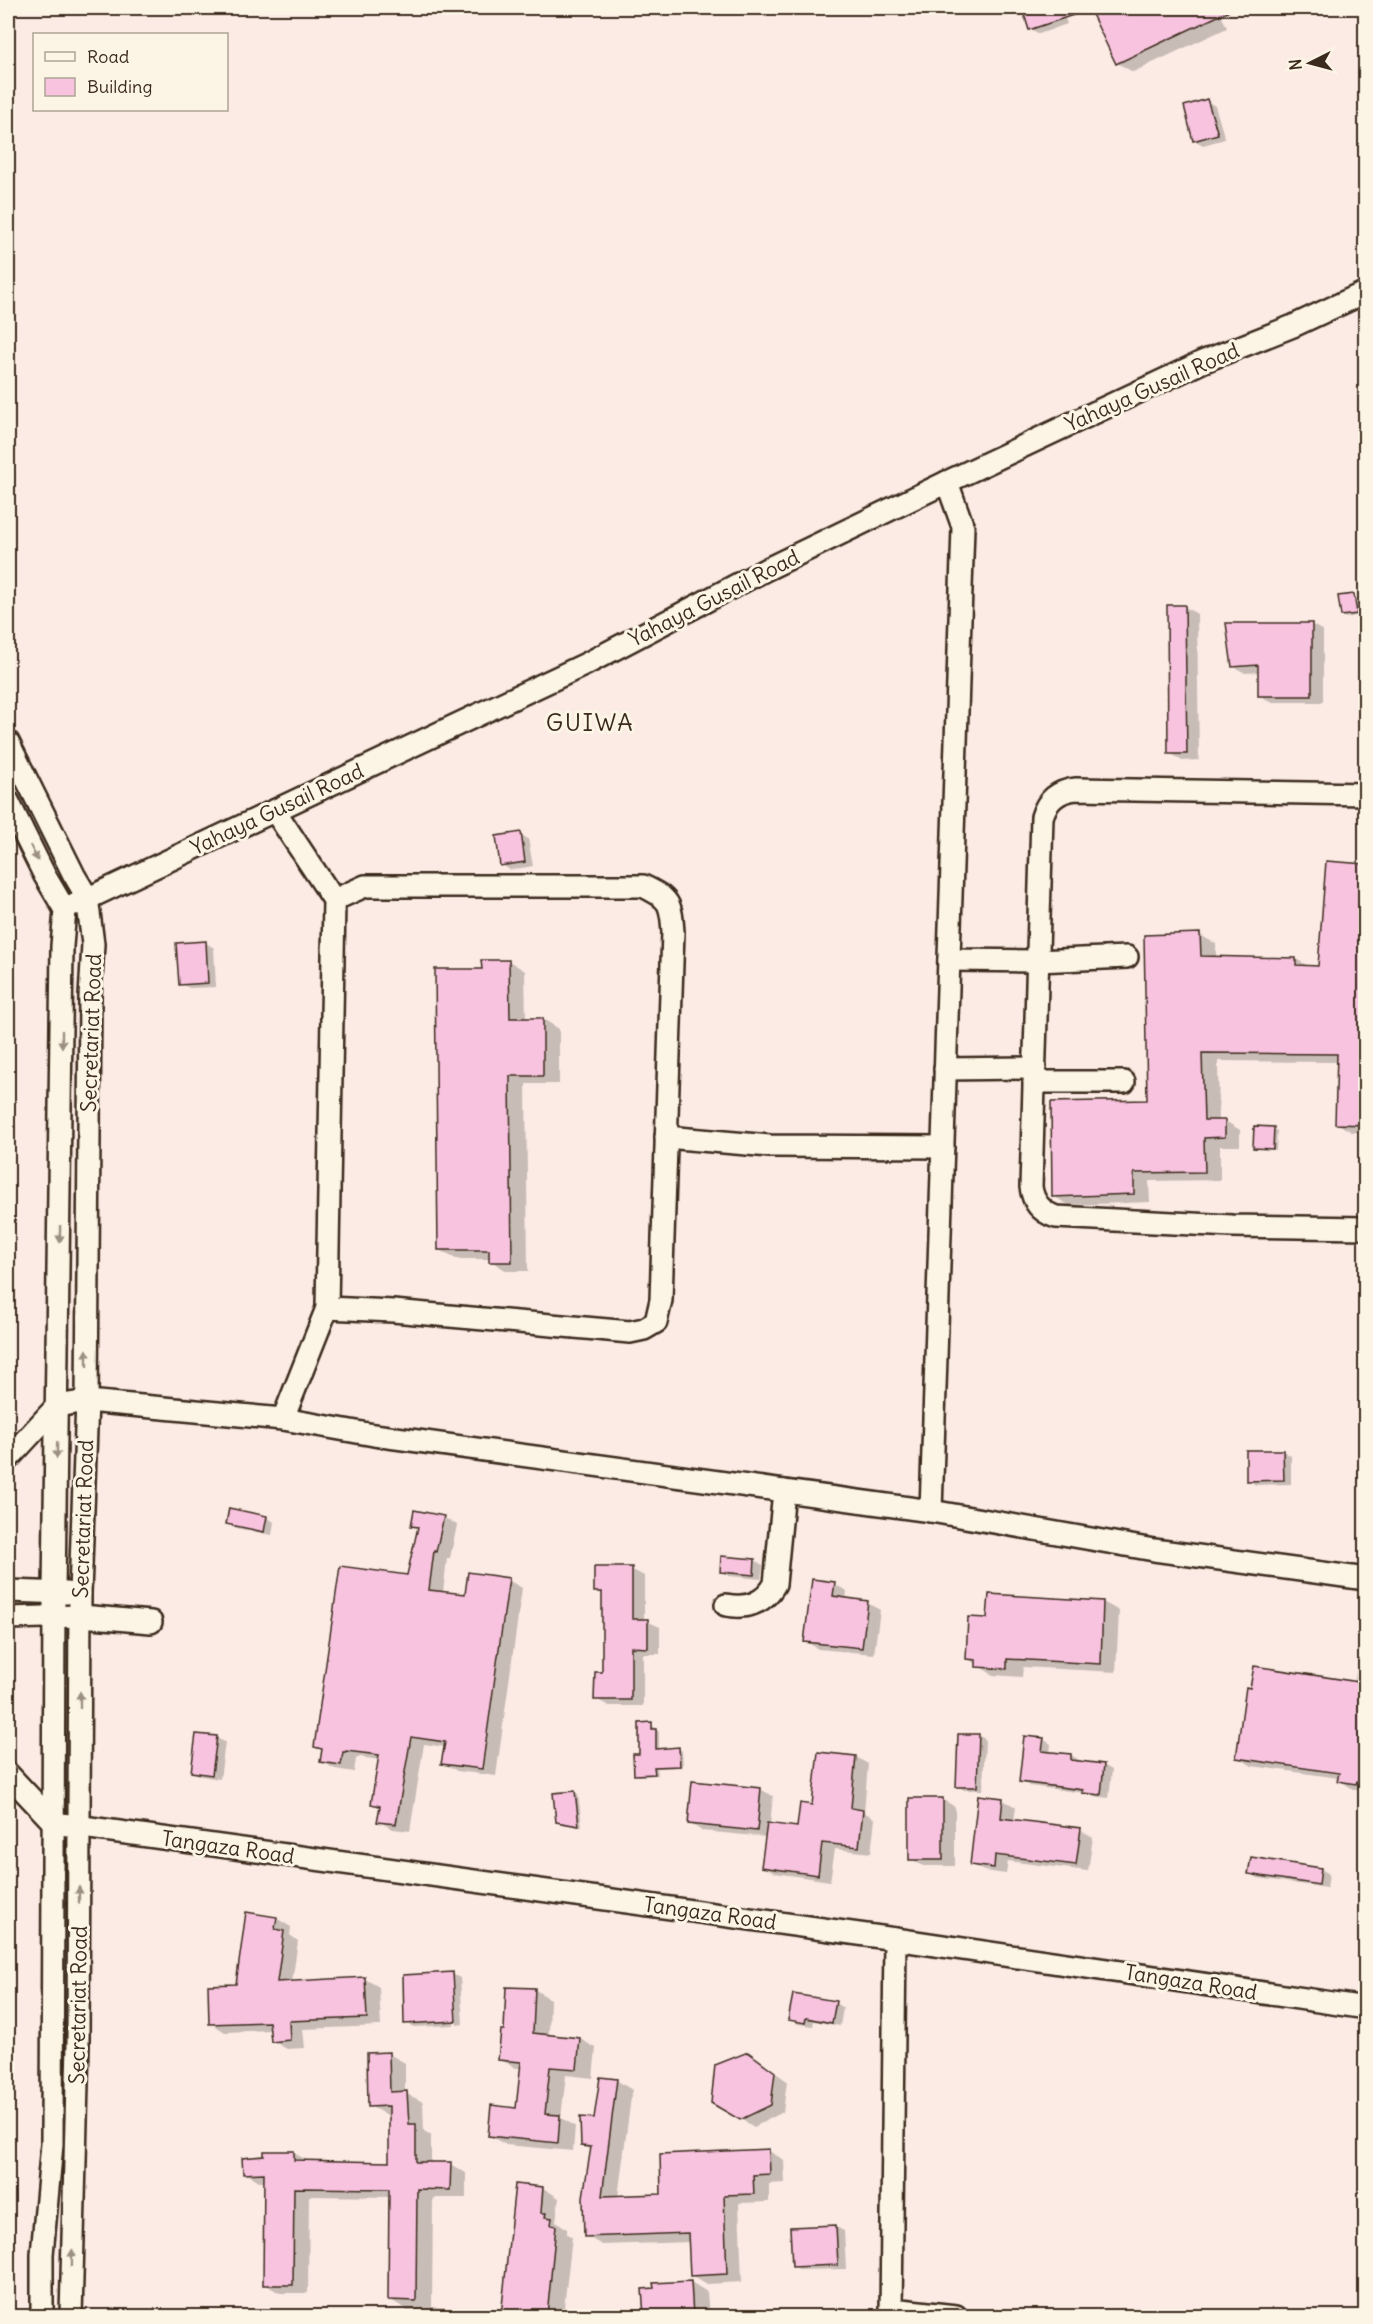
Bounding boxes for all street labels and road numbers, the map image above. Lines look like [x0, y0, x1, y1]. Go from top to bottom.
street label: Yahaya Gusail Road [1061, 336, 1243, 438]
street label: Yahaya Gusail Road [624, 543, 804, 653]
street label: Yahaya Gusail Road [186, 757, 368, 861]
street label: Secretariat Road [75, 953, 107, 1113]
street label: Secretariat Road [67, 1439, 99, 1599]
street label: Tangaza Road [160, 1824, 296, 1870]
street label: Tangaza Road [642, 1890, 778, 1936]
street label: Secretariat Road [63, 1925, 93, 2085]
street label: Tangaza Road [1123, 1958, 1259, 2006]

